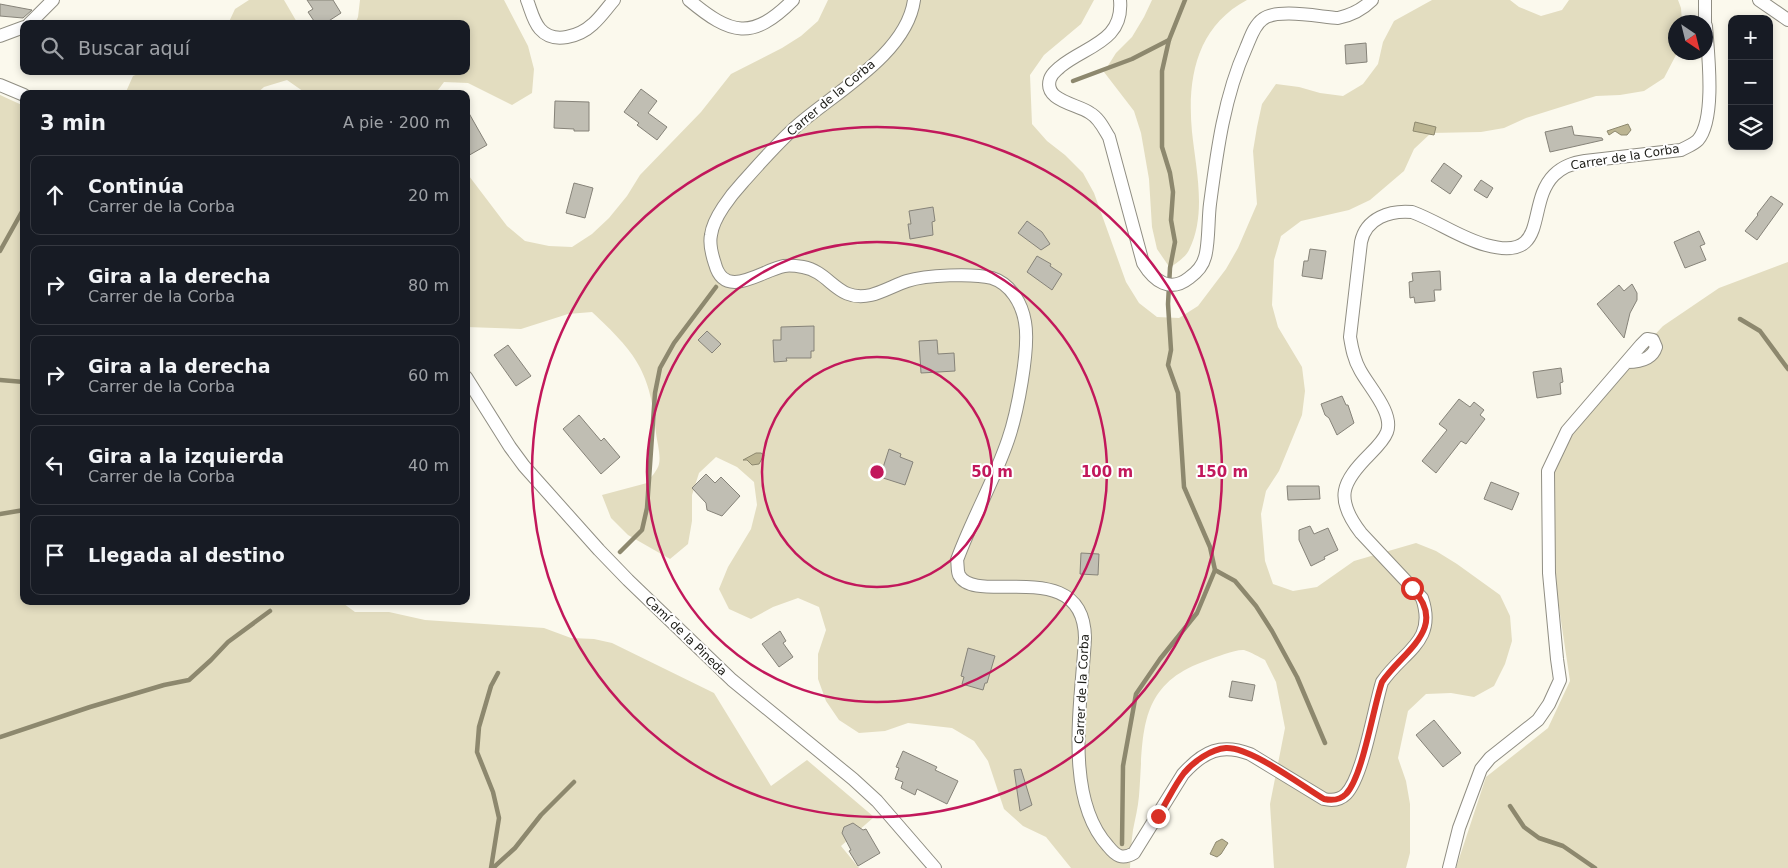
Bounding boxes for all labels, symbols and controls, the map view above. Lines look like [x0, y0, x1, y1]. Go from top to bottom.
north arrow [1668, 15, 1713, 60]
map controls [1728, 15, 1773, 150]
button: + [1728, 15, 1773, 60]
search box [20, 20, 470, 75]
icon: search [38, 34, 66, 62]
text: Buscar aquí [78, 37, 190, 59]
street label: Carrer de la Corba [784, 57, 878, 139]
button: − [1728, 60, 1773, 105]
button: layers [1728, 105, 1773, 150]
text: 3 min [40, 111, 106, 135]
text: A pie · 200 m [343, 113, 450, 132]
street label: Carrer de la Corba [1569, 141, 1681, 173]
text: Continúa [88, 175, 184, 197]
icon: ahead [41, 181, 69, 209]
text: 20 m [408, 186, 449, 205]
text: Carrer de la Corba [88, 197, 235, 216]
text: Gira a la derecha [88, 265, 271, 287]
icon: right [41, 271, 69, 299]
text: 80 m [408, 276, 449, 295]
text: Carrer de la Corba [88, 287, 235, 306]
text: Gira a la derecha [88, 355, 271, 377]
icon: right [41, 361, 69, 389]
text: 60 m [408, 366, 449, 385]
text: Carrer de la Corba [88, 377, 235, 396]
text: Gira a la izquierda [88, 445, 284, 467]
icon: left [41, 451, 69, 479]
text: 40 m [408, 456, 449, 475]
centre of rings [868, 463, 886, 481]
text: 50 m [971, 463, 1013, 481]
text: 100 m [1081, 463, 1133, 481]
text: 150 m [1196, 463, 1248, 481]
text: Carrer de la Corba [88, 467, 235, 486]
icon: arrive [41, 541, 69, 569]
text: Llegada al destino [88, 544, 285, 566]
route start [1401, 577, 1424, 600]
street label: Camí de la Pineda [642, 593, 730, 679]
street label: Carrer de la Corba [1072, 634, 1092, 744]
route end [1147, 805, 1170, 828]

